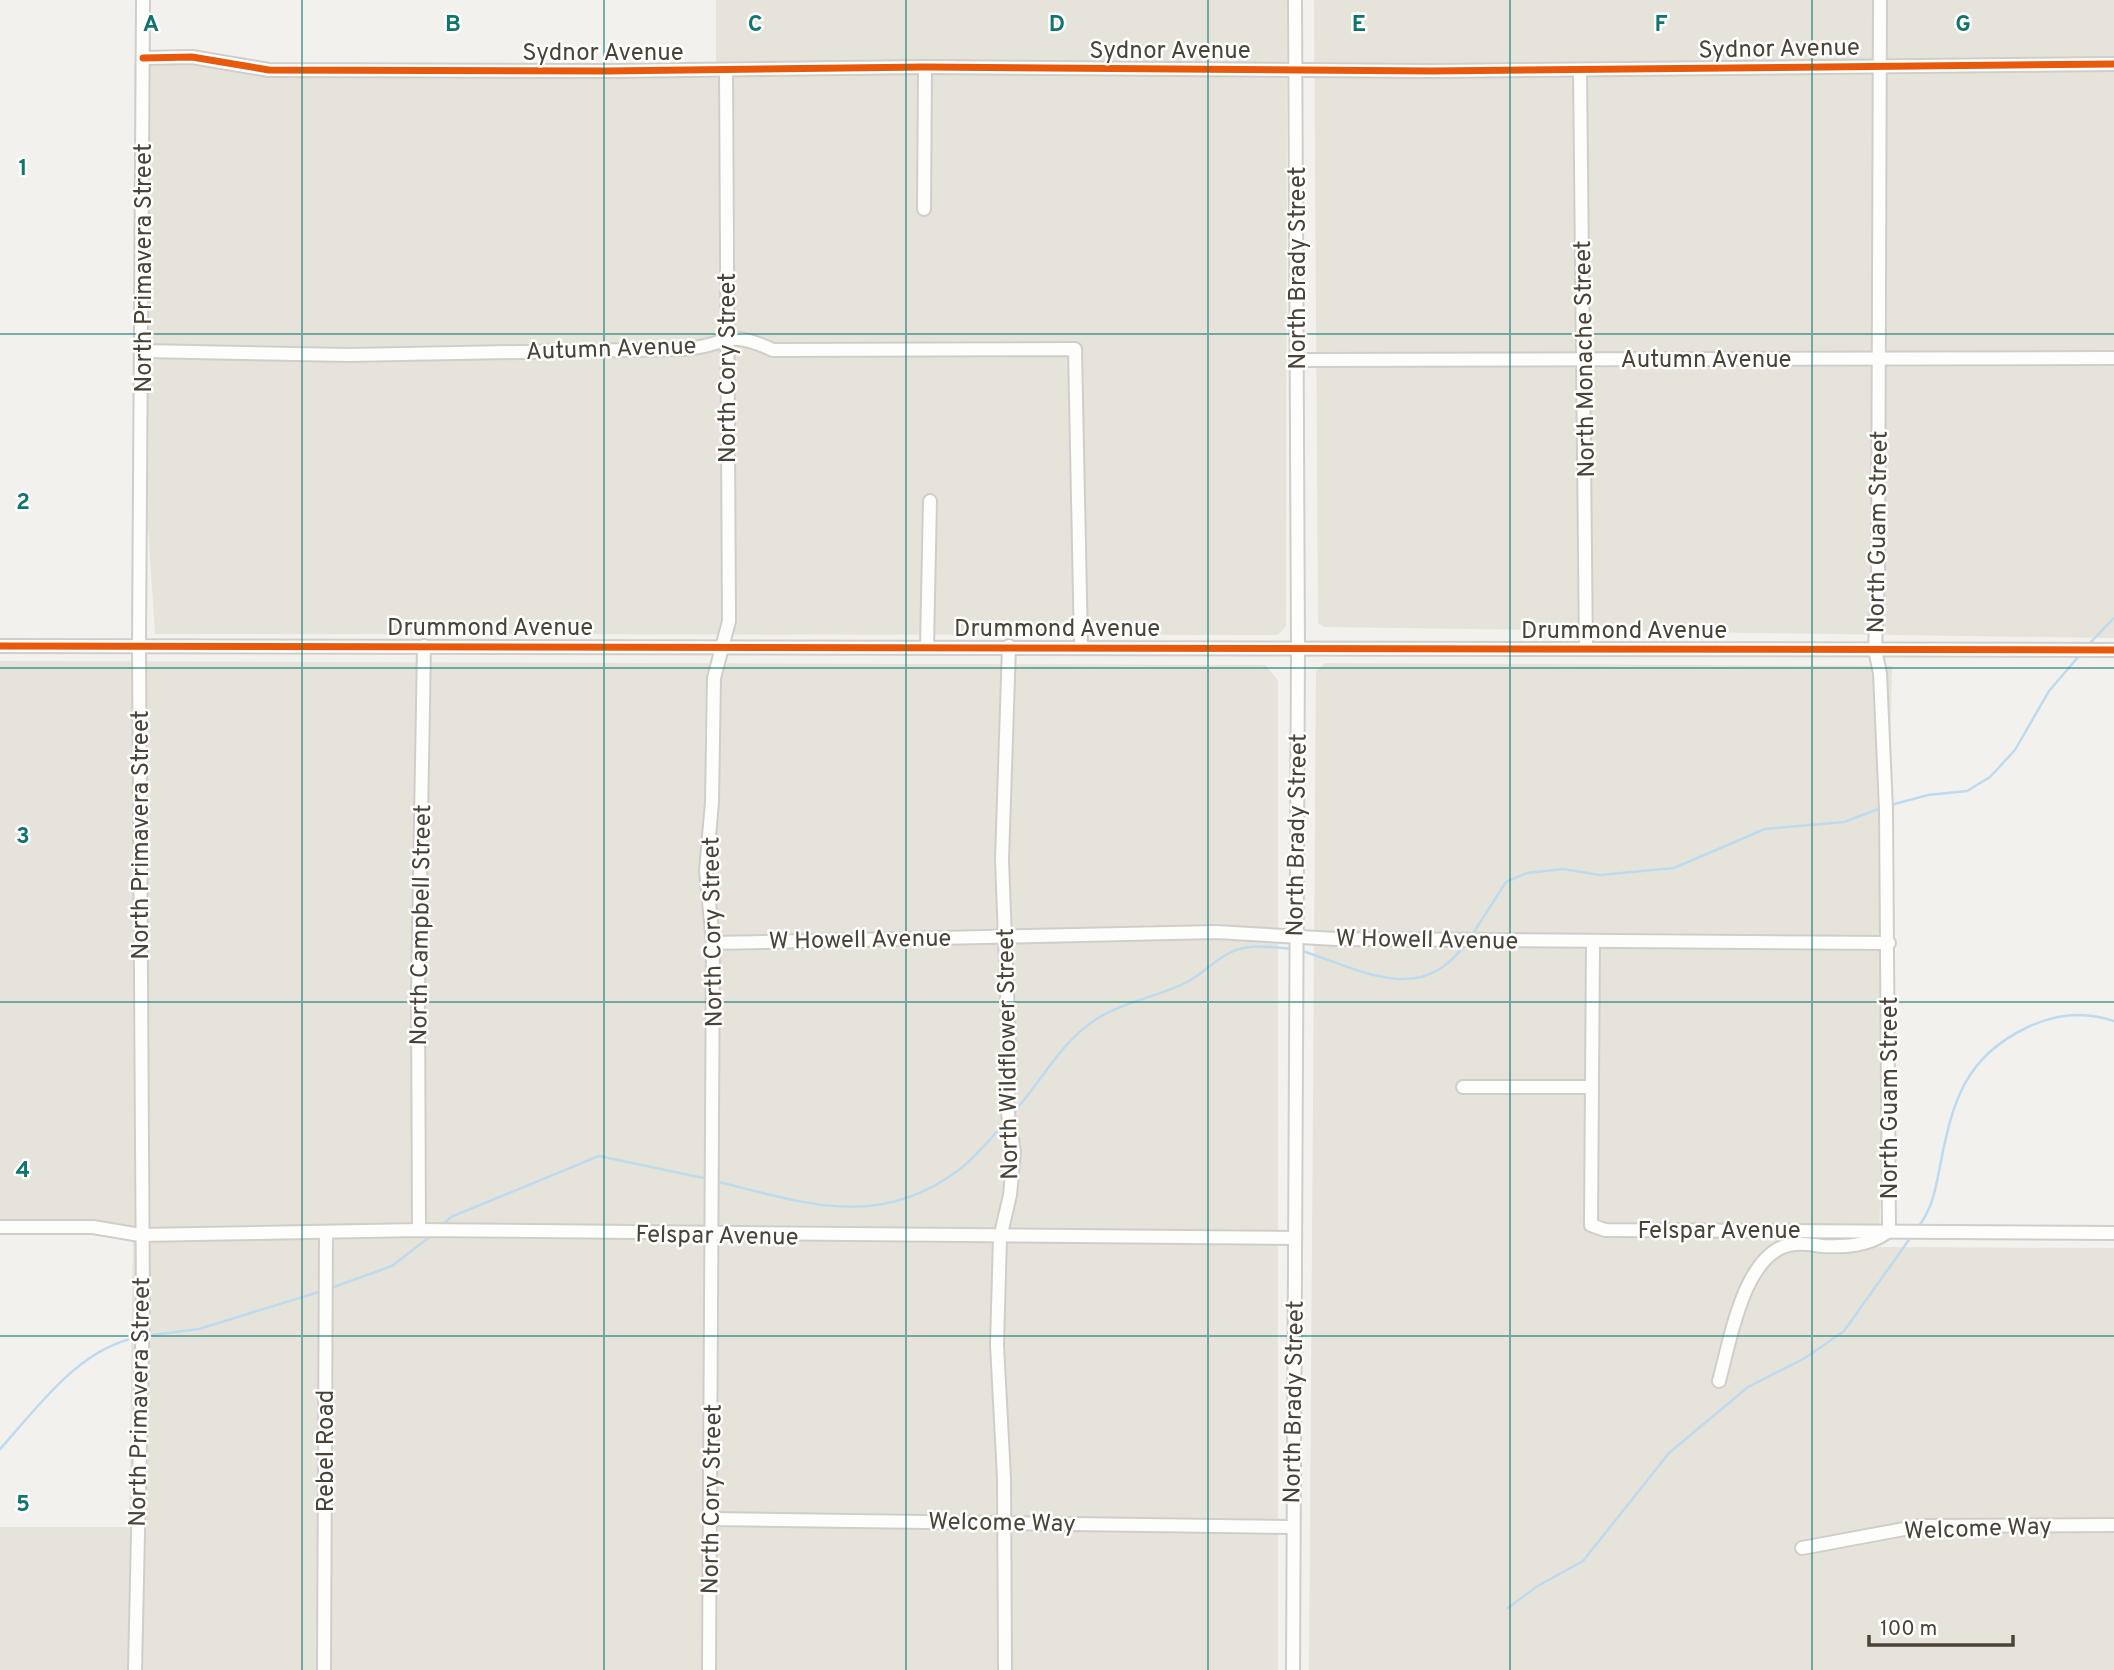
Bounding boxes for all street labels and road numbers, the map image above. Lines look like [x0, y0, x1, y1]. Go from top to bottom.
street label: Sydnor Avenue [1698, 34, 1860, 66]
street label: Sydnor Avenue [1089, 37, 1251, 67]
street label: Sydnor Avenue [522, 39, 684, 69]
street label: North Primavera Street [130, 143, 160, 393]
street label: North Brady Street [1284, 166, 1314, 370]
street label: North Monache Street [1569, 240, 1603, 478]
street label: North Cory Street [714, 273, 744, 463]
street label: Autumn Avenue [525, 332, 697, 368]
street label: Autumn Avenue [1621, 346, 1791, 376]
street label: North Guam Street [1862, 430, 1896, 634]
street label: Drummond Avenue [387, 614, 593, 644]
street label: Drummond Avenue [954, 615, 1160, 645]
street label: Drummond Avenue [1521, 617, 1727, 647]
street label: North Primavera Street [127, 710, 157, 960]
street label: North Brady Street [1281, 733, 1315, 937]
street label: North Campbell Street [405, 804, 439, 1046]
street label: North Cory Street [697, 836, 731, 1028]
street label: W Howell Avenue [768, 924, 952, 958]
street label: W Howell Avenue [1335, 924, 1519, 958]
street label: North Wildflower Street [992, 928, 1026, 1180]
street label: North Guam Street [1876, 997, 1906, 1199]
street label: Felspar Avenue [1637, 1217, 1801, 1247]
street label: Felspar Avenue [635, 1221, 799, 1253]
street label: North Primavera Street [124, 1277, 158, 1527]
street label: North Brady Street [1278, 1300, 1312, 1504]
street label: Rebel Road [312, 1390, 342, 1512]
street label: North Cory Street [696, 1403, 730, 1595]
street label: Welcome Way [928, 1508, 1076, 1540]
street label: Welcome Way [1904, 1512, 2053, 1548]

